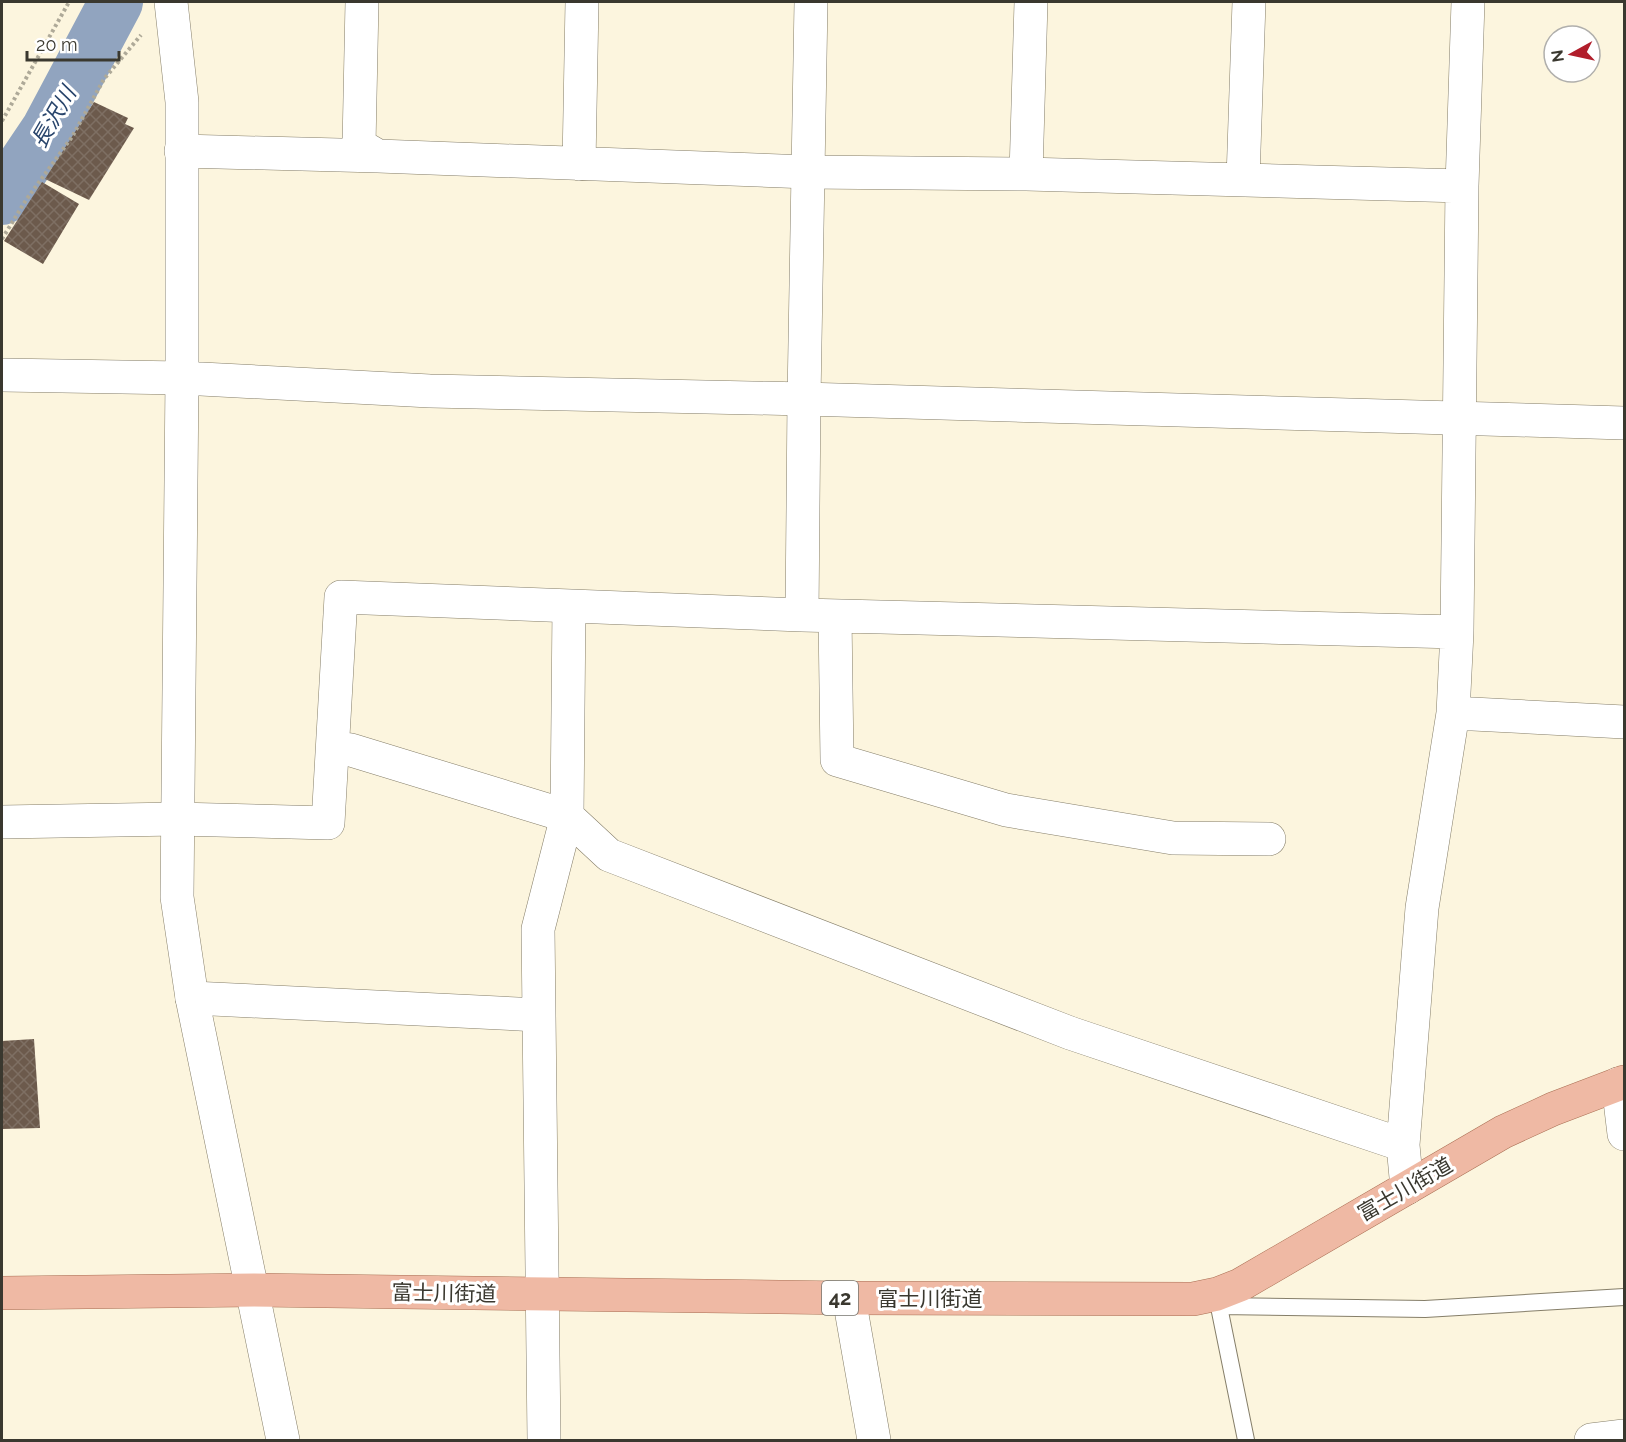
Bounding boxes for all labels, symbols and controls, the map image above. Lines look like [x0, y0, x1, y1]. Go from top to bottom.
scale bar [27, 24, 118, 62]
north arrow [1542, 24, 1602, 84]
text: 20 m [36, 34, 78, 55]
text: N [1547, 49, 1568, 63]
water label: 長沢川 [25, 80, 82, 152]
street label: 富士川街道 [1353, 1152, 1457, 1226]
street label: 富士川街道 [391, 1280, 497, 1306]
road number: 42 [822, 1281, 858, 1315]
street label: 富士川街道 [878, 1286, 983, 1311]

